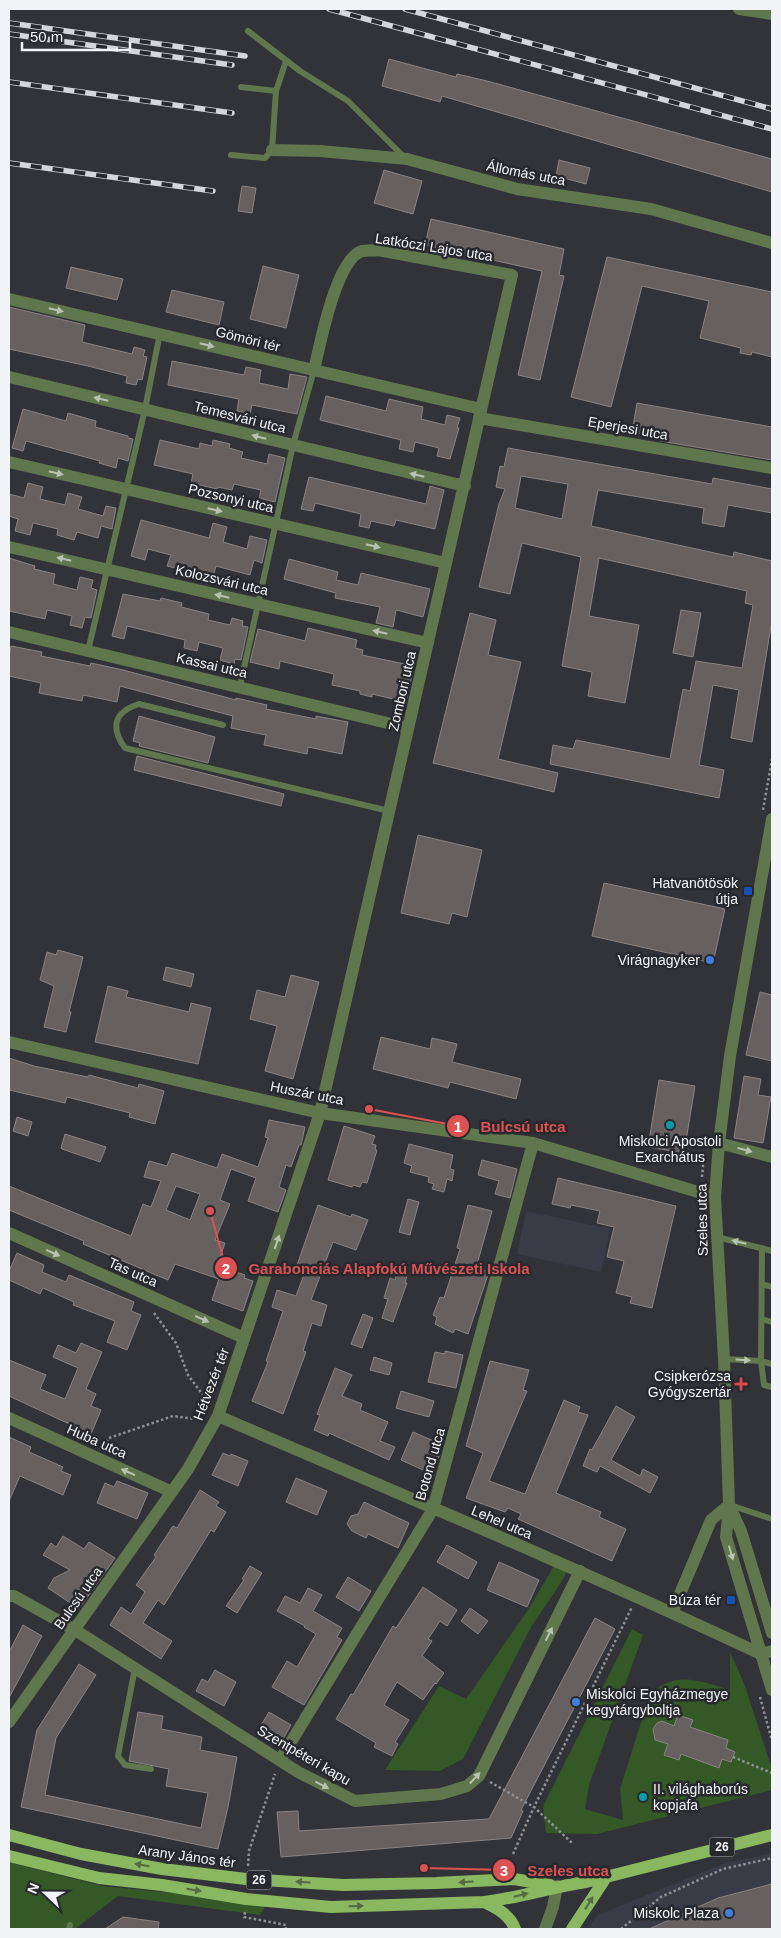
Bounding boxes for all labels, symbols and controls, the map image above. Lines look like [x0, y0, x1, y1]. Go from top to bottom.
scale bar [22, 20, 130, 52]
text: 50 m [30, 28, 63, 45]
street label: Állomás utca [485, 157, 567, 189]
street label: Latkóczi Lajos utca [374, 230, 494, 264]
one-way arrow [49, 306, 64, 314]
street label: Gömöri tér [214, 323, 282, 355]
one-way arrow [200, 341, 215, 349]
one-way arrow [94, 395, 109, 403]
street label: Temesvári utca [192, 398, 288, 436]
street label: Eperjesi utca [587, 413, 669, 443]
one-way arrow [252, 433, 267, 441]
one-way arrow [49, 469, 64, 477]
one-way arrow [410, 471, 425, 479]
street label: Pozsonyi utca [187, 480, 275, 516]
one-way arrow [207, 506, 222, 514]
one-way arrow [365, 542, 380, 550]
one-way arrow [56, 555, 71, 563]
street label: Kolozsvári utca [174, 562, 270, 599]
one-way arrow [215, 592, 230, 600]
one-way arrow [373, 628, 388, 636]
street label: Kassai utca [175, 649, 249, 681]
street label: Zombori utca [385, 649, 419, 733]
place label: Hatvanötösök útja [652, 875, 739, 907]
marker: Hatvanötösök útja [742, 885, 754, 897]
place label: Virágnagyker [618, 952, 700, 968]
marker: Virágnagyker [704, 954, 716, 966]
street label: Huszár utca [269, 1078, 345, 1108]
callout: Bulcsú utca [446, 1111, 576, 1141]
text: 1 [454, 1118, 462, 1135]
text: Bulcsú utca [480, 1118, 566, 1135]
marker: Miskolci Apostoli Exarchátus [664, 1119, 676, 1131]
place label: Miskolci Apostoli Exarchátus [619, 1133, 721, 1165]
one-way arrow [738, 1146, 753, 1154]
street label: Szeles utca [693, 1183, 711, 1256]
one-way arrow [274, 1234, 281, 1249]
one-way arrow [732, 1238, 747, 1246]
one-way arrow [46, 1249, 60, 1257]
callout: Garabonciás Alapfokú Művészeti Iskola [213, 1253, 540, 1283]
street label: Tas utca [106, 1254, 160, 1290]
text: 2 [222, 1260, 230, 1277]
text: Garabonciás Alapfokú Művészeti Iskola [248, 1260, 530, 1277]
one-way arrow [195, 1315, 209, 1323]
street label: Hétvezér tér [190, 1345, 232, 1422]
one-way arrow [735, 1356, 751, 1364]
place label: Csipkerózsa Gyógyszertár [648, 1368, 731, 1400]
marker: Csipkerózsa Gyógyszertár [735, 1378, 747, 1390]
street label: Huba utca [65, 1421, 130, 1461]
street label: Botond utca [412, 1426, 448, 1502]
one-way arrow [120, 1467, 135, 1476]
street label: Lehel utca [469, 1502, 535, 1542]
one-way arrow [727, 1546, 735, 1561]
street label: Bulcsú utca [51, 1564, 105, 1632]
place label: Búza tér [669, 1592, 721, 1608]
marker: Búza tér [725, 1594, 737, 1606]
one-way arrow [545, 1626, 553, 1641]
place label: Miskolci Egyházmegye kegytárgyboltja [586, 1686, 729, 1718]
marker: Miskolci Egyházmegye kegytárgyboltja [570, 1696, 582, 1708]
street label: Szentpéteri kapu [254, 1722, 354, 1788]
one-way arrow [470, 1772, 481, 1784]
one-way arrow [315, 1781, 329, 1789]
place label: II. világhaborús kopjafa [653, 1781, 748, 1813]
marker: II. világhaborús kopjafa [637, 1791, 649, 1803]
road number: 26 [710, 1838, 734, 1856]
street label: Arany János tér [137, 1841, 237, 1871]
callout: Szeles utca [492, 1855, 619, 1885]
one-way arrow [133, 1861, 149, 1869]
text: 3 [500, 1862, 508, 1879]
text: Szeles utca [527, 1862, 610, 1879]
north arrow [20, 1868, 70, 1918]
road number: 26 [246, 1870, 272, 1890]
one-way arrow [295, 1878, 311, 1886]
one-way arrow [457, 1878, 473, 1886]
text: N [24, 1880, 42, 1896]
one-way arrow [186, 1887, 202, 1895]
one-way arrow [513, 1891, 528, 1899]
one-way arrow [585, 1896, 594, 1909]
one-way arrow [348, 1902, 364, 1910]
place label: Miskolc Plaza [633, 1905, 719, 1921]
marker: Miskolc Plaza [723, 1907, 735, 1919]

